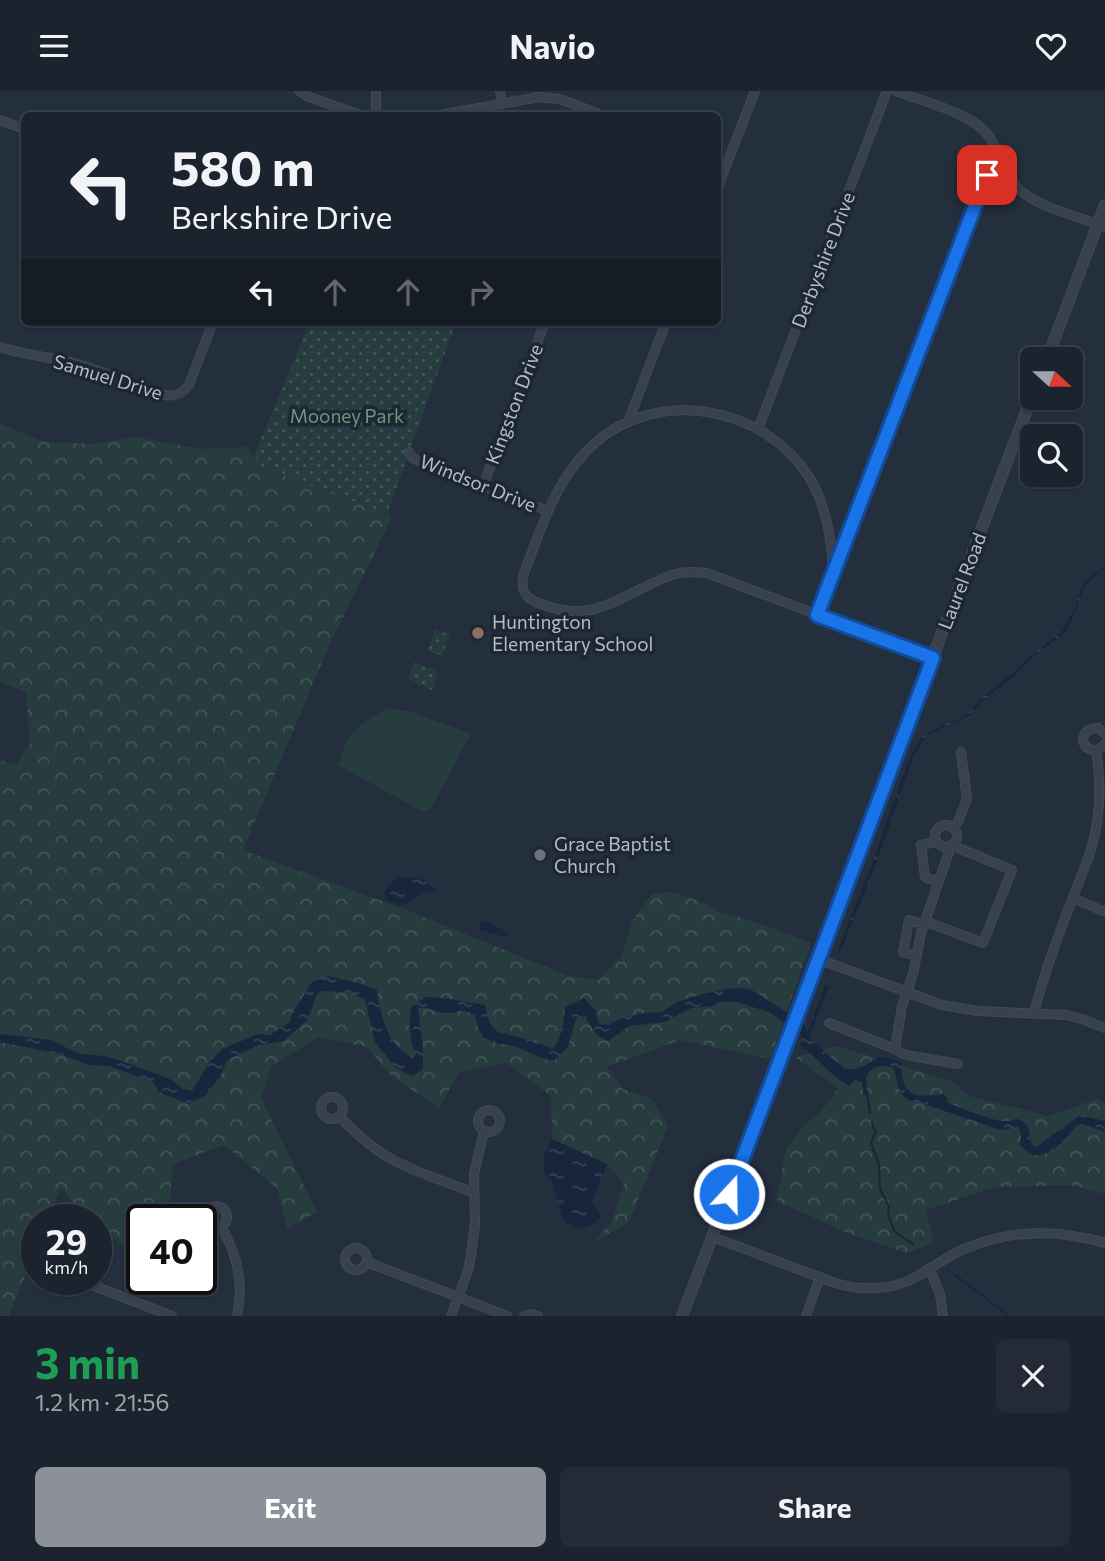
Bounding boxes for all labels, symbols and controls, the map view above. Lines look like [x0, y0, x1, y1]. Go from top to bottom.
text: Navio [510, 26, 595, 66]
icon: menu [35, 27, 73, 65]
icon: heart [1032, 27, 1070, 65]
text: 580 m [171, 136, 315, 196]
icon: left [56, 140, 147, 231]
pin [957, 145, 1017, 205]
icon: arrive [968, 156, 1006, 194]
street label: Derbyshire Drive [786, 189, 859, 331]
text: Berkshire Drive [171, 196, 392, 236]
icon: left [243, 273, 281, 311]
icon: ahead [316, 273, 354, 311]
icon: ahead [389, 273, 427, 311]
icon: right [462, 273, 500, 311]
street label: Kingston Drive [480, 340, 547, 467]
north arrow [1020, 347, 1083, 409]
map controls [1020, 347, 1083, 487]
street label: Samuel Drive [51, 349, 165, 404]
park label: Mooney Park [290, 404, 404, 427]
button: search [1020, 424, 1083, 487]
street label: Windsor Drive [417, 449, 540, 516]
street label: Laurel Road [933, 529, 990, 632]
place label: Huntington Elementary School [492, 610, 653, 655]
marker: Huntington Elementary School [470, 625, 486, 641]
place label: Grace Baptist Church [554, 832, 671, 877]
marker: Grace Baptist Church [532, 847, 548, 863]
position arrow [692, 1157, 766, 1231]
speed limit sign: 40 [126, 1204, 217, 1295]
text: 29 [46, 1219, 87, 1262]
text: km/h [45, 1256, 88, 1278]
text: 3 min [35, 1336, 140, 1388]
button: close [996, 1339, 1070, 1413]
text: 1.2 km · 21:56 [35, 1388, 169, 1416]
button: Exit [35, 1467, 546, 1547]
button: Share [560, 1467, 1070, 1547]

